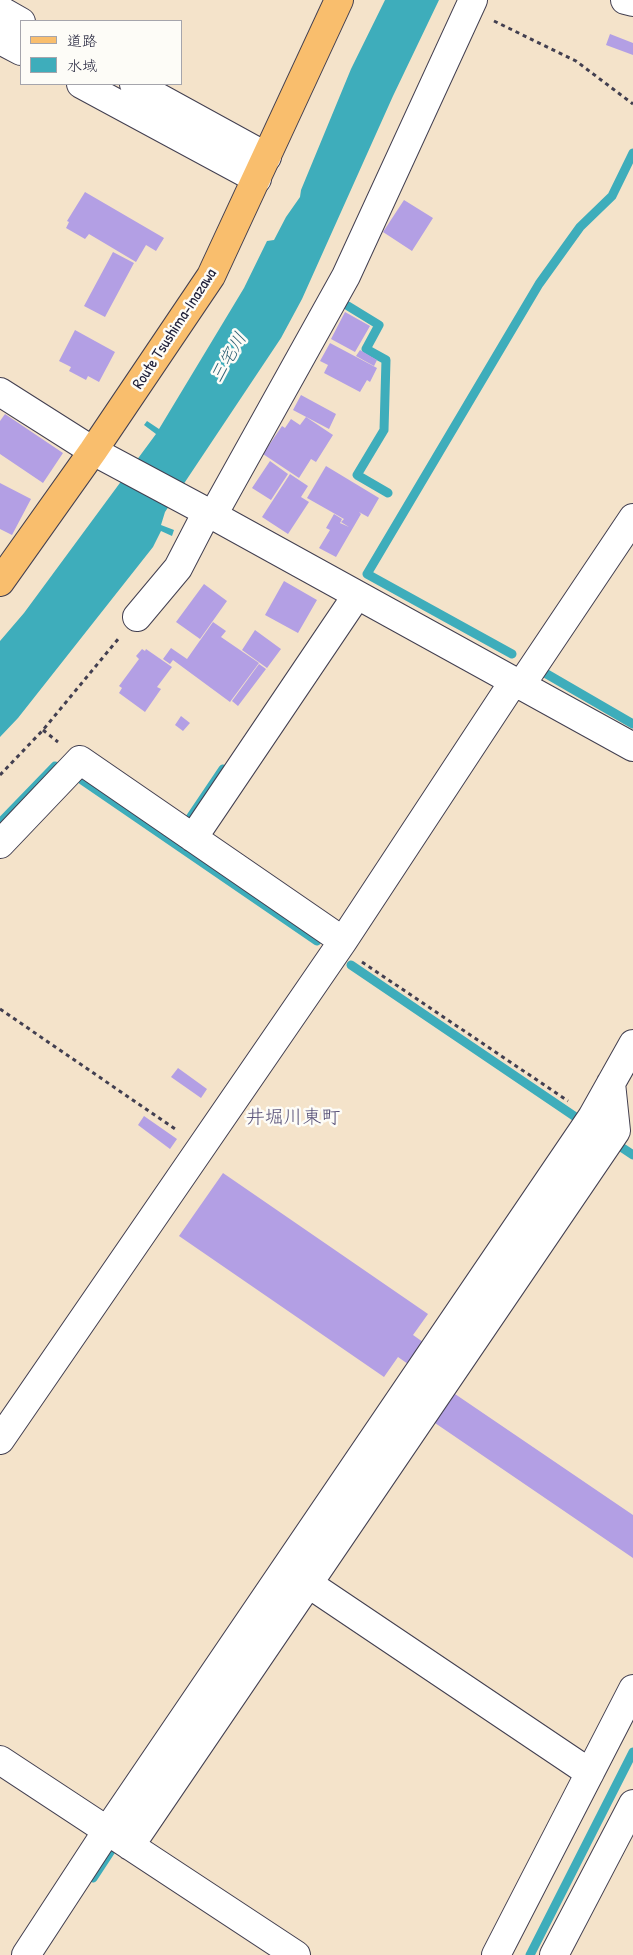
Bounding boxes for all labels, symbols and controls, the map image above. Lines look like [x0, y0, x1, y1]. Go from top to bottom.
legend [20, 20, 182, 85]
text: 道路 [67, 30, 97, 51]
text: 水域 [67, 55, 97, 76]
street label: Route Tsushima-Inazawa [129, 265, 221, 393]
water label: 三宅川 [206, 329, 252, 387]
district label: 井堀川東町 [246, 1107, 340, 1129]

